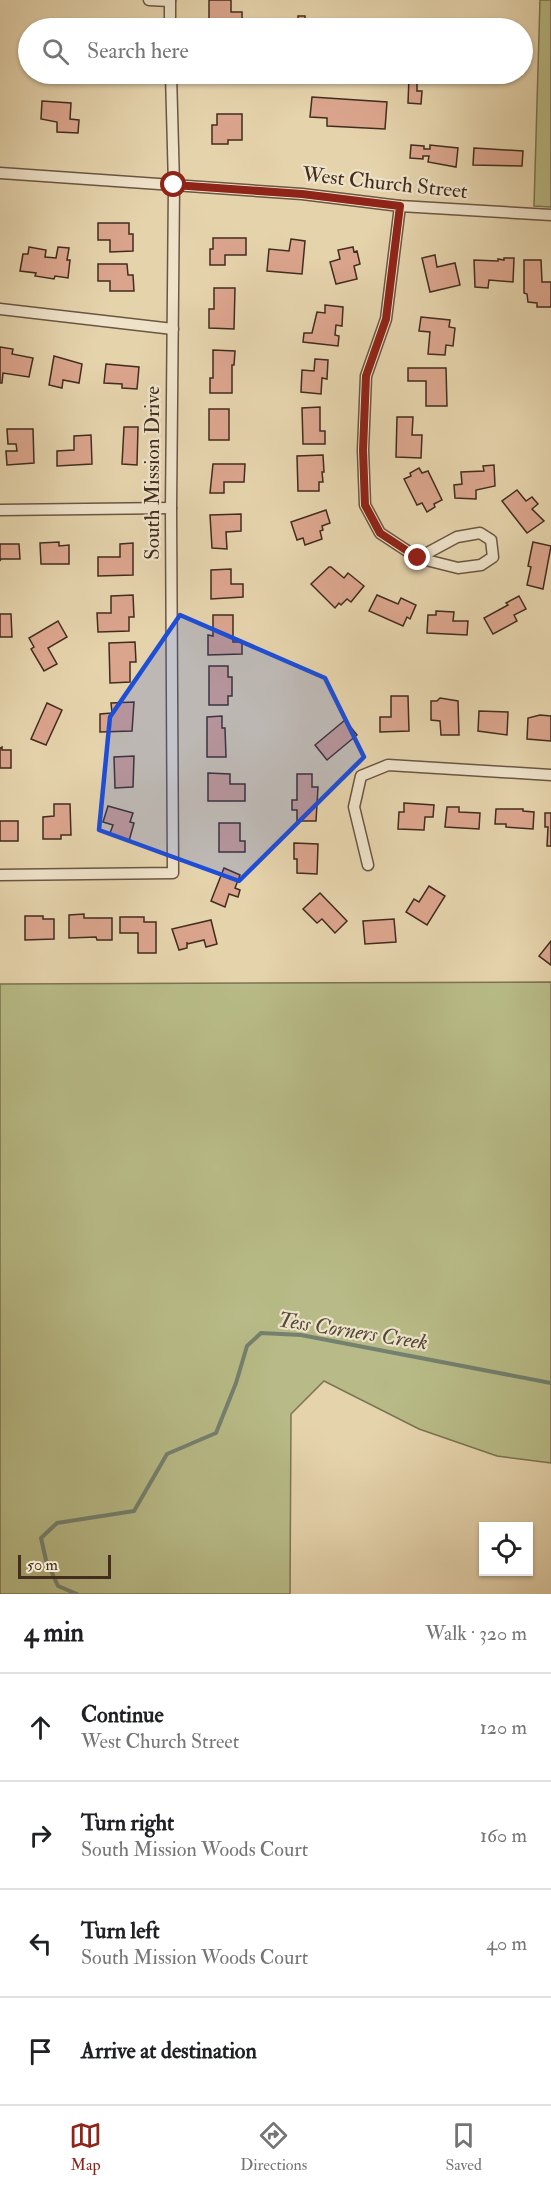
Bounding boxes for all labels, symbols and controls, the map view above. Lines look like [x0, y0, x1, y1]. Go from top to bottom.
search box [18, 18, 533, 84]
icon: search [39, 35, 72, 68]
text: Search here [87, 37, 189, 65]
street label: West Church Street [300, 161, 469, 205]
route start [160, 171, 186, 197]
street label: South Mission Drive [139, 386, 166, 560]
route end [404, 544, 430, 570]
water label: Tess Corners Creek [276, 1305, 430, 1357]
map controls [479, 1522, 533, 1576]
button: locate [479, 1522, 533, 1576]
scale bar [18, 1552, 111, 1580]
text: 50 m [27, 1555, 58, 1575]
text: 4 min [24, 1617, 84, 1649]
text: Walk · 320 m [425, 1621, 527, 1646]
text: Continue [81, 1701, 164, 1729]
icon: ahead [24, 1711, 57, 1744]
text: 120 m [480, 1715, 527, 1740]
text: West Church Street [81, 1729, 239, 1754]
text: Turn right [81, 1809, 174, 1837]
icon: right [24, 1819, 57, 1852]
text: 160 m [480, 1823, 527, 1848]
text: South Mission Woods Court [81, 1837, 308, 1862]
text: Turn left [81, 1917, 160, 1945]
icon: left [24, 1927, 57, 1960]
text: 40 m [486, 1931, 527, 1956]
text: South Mission Woods Court [81, 1945, 308, 1970]
icon: arrive [24, 2035, 57, 2068]
text: Arrive at destination [81, 2037, 257, 2065]
tab: Map [69, 2119, 102, 2175]
tab: Directions [240, 2119, 307, 2175]
tab: Saved [445, 2119, 482, 2175]

